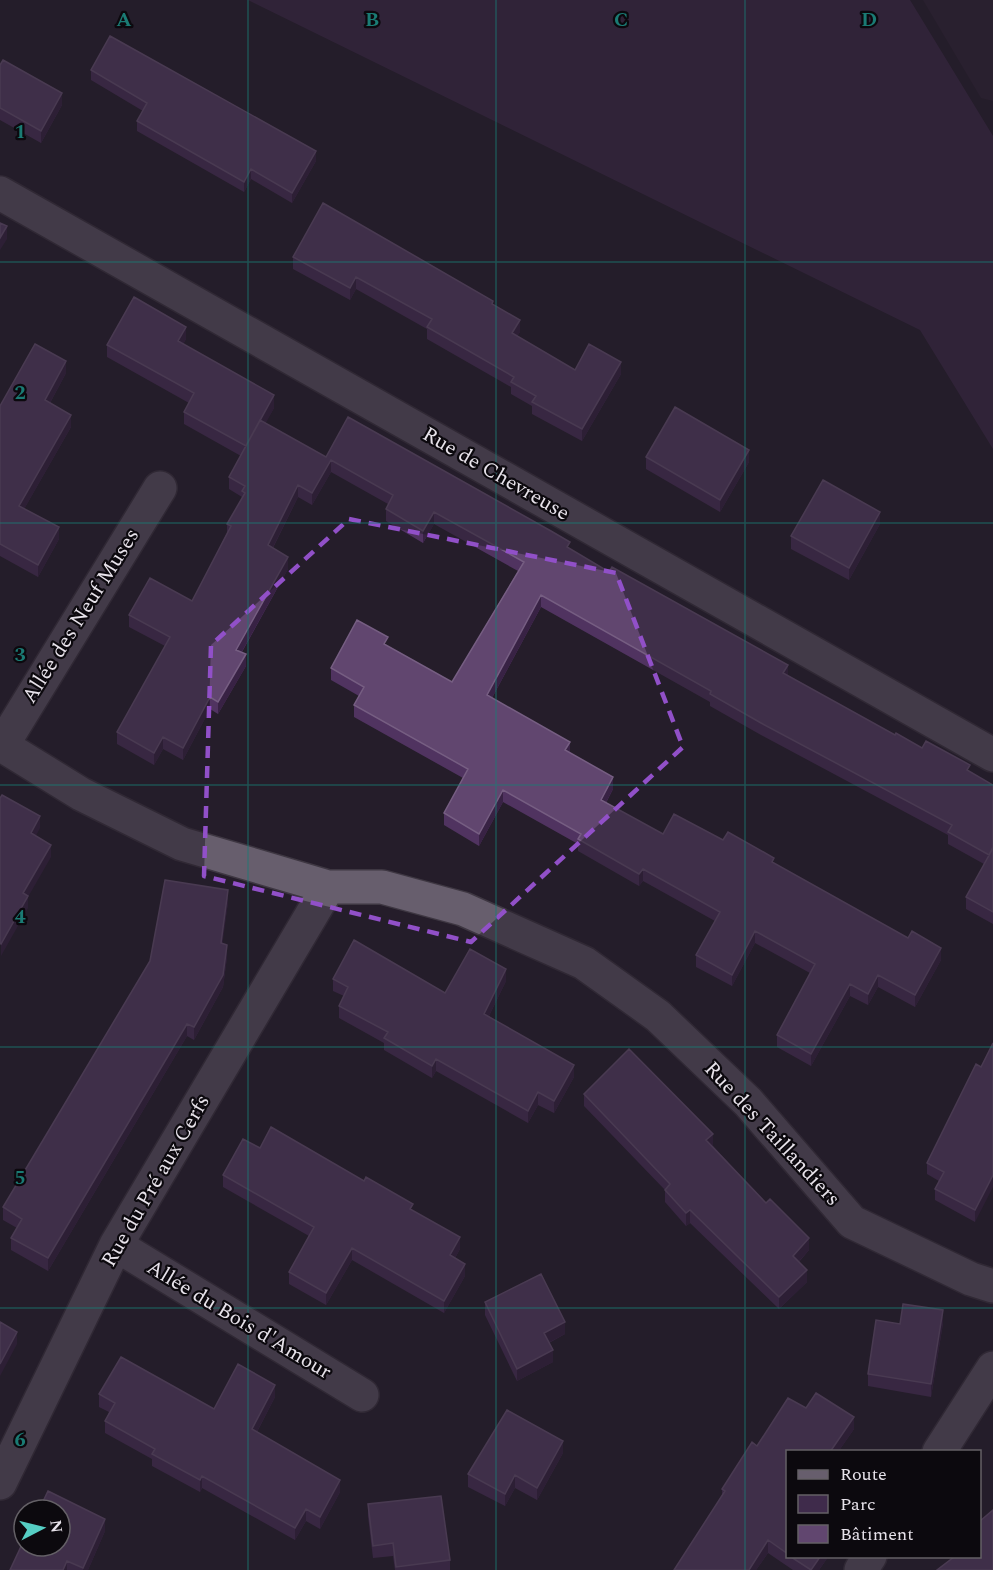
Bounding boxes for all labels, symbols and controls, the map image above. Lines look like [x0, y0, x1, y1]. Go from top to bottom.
text: A [116, 5, 132, 35]
text: B [365, 5, 379, 35]
text: C [614, 5, 628, 35]
text: D [861, 5, 877, 35]
text: 1 [14, 117, 26, 147]
text: 2 [14, 378, 26, 408]
street label: Rue de Chevreuse [416, 419, 576, 529]
street label: Allée des Neuf Muses [14, 522, 148, 710]
text: 3 [14, 640, 26, 670]
text: 4 [14, 902, 26, 932]
street label: Rue des Taillandiers [696, 1054, 848, 1214]
street label: Rue du Pré aux Cerfs [93, 1089, 219, 1273]
text: 5 [14, 1163, 26, 1193]
street label: Allée du Bois d'Amour [140, 1252, 338, 1388]
text: 6 [14, 1425, 26, 1455]
legend [786, 1450, 981, 1558]
text: Route [840, 1461, 887, 1488]
text: Parc [840, 1491, 876, 1518]
north arrow [12, 1498, 72, 1558]
text: N [43, 1518, 69, 1534]
text: Bâtiment [840, 1521, 914, 1548]

